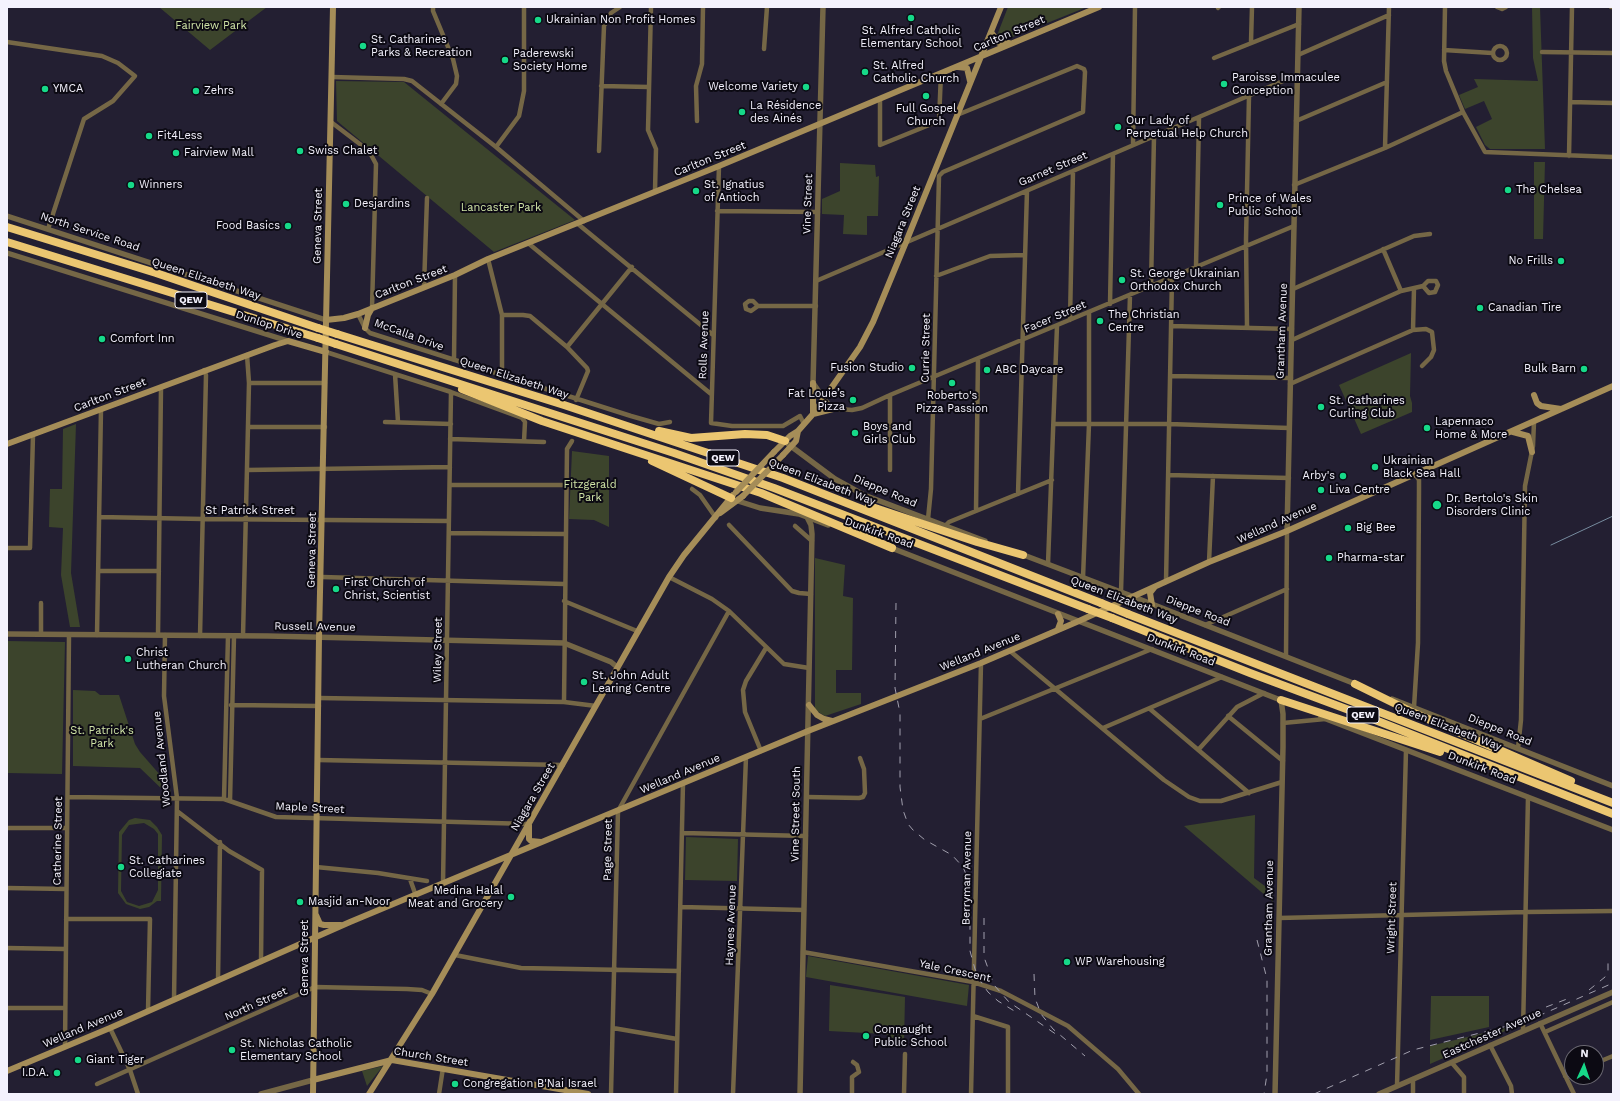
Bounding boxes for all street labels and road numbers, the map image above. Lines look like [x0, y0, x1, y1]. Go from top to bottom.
street label: Carlton Street [971, 13, 1047, 55]
street label: Carlton Street [672, 139, 748, 179]
street label: Garnet Street [1017, 149, 1089, 189]
street label: Vine Street [800, 174, 816, 234]
street label: Niagara Street [883, 184, 923, 260]
street label: Geneva Street [311, 188, 325, 264]
street label: North Service Road [39, 210, 141, 254]
street label: Queen Elizabeth Way [150, 255, 262, 303]
street label: Carlton Street [373, 262, 449, 302]
street label: Grantham Avenue [1274, 283, 1290, 379]
road number: QEW [175, 292, 207, 308]
street label: Facer Street [1022, 298, 1088, 336]
street label: Dunlop Drive [234, 308, 304, 342]
street label: Rolls Avenue [696, 310, 712, 380]
street label: Currie Street [919, 313, 933, 383]
street label: McCalla Drive [372, 316, 446, 354]
street label: Queen Elizabeth Way [458, 354, 570, 402]
street label: Carlton Street [72, 375, 148, 415]
road number: QEW [707, 450, 739, 466]
street label: Queen Elizabeth Way [767, 455, 877, 509]
street label: Dieppe Road [851, 472, 919, 510]
street label: Welland Avenue [1235, 500, 1319, 546]
street label: St Patrick Street [205, 504, 295, 518]
street label: Geneva Street [305, 512, 319, 588]
street label: Dunkirk Road [843, 514, 915, 552]
street label: Queen Elizabeth Way [1069, 573, 1179, 627]
street label: Dieppe Road [1164, 593, 1232, 629]
street label: Wiley Street [431, 617, 445, 683]
street label: Russell Avenue [274, 620, 356, 634]
street label: Welland Avenue [938, 630, 1022, 674]
street label: Dunkirk Road [1145, 631, 1217, 669]
street label: Queen Elizabeth Way [1393, 700, 1503, 754]
road number: QEW [1347, 707, 1379, 723]
street label: Woodland Avenue [150, 710, 174, 808]
street label: Dieppe Road [1466, 711, 1534, 749]
street label: Dunkirk Road [1446, 749, 1518, 787]
street label: Welland Avenue [638, 751, 722, 797]
street label: Niagara Street [508, 760, 558, 834]
street label: Vine Street South [789, 766, 803, 862]
street label: Catherine Street [51, 797, 65, 885]
street label: Maple Street [275, 800, 345, 816]
street label: Page Street [601, 819, 615, 881]
street label: Berryman Avenue [960, 831, 974, 925]
street label: Grantham Avenue [1262, 860, 1276, 956]
street label: Wright Street [1384, 882, 1400, 954]
street label: Haynes Avenue [723, 884, 739, 966]
street label: Geneva Street [298, 920, 312, 996]
street label: Yale Crescent [918, 957, 992, 985]
street label: North Street [223, 984, 289, 1024]
street label: Welland Avenue [41, 1005, 125, 1051]
street label: Eastchester Avenue [1441, 1006, 1543, 1062]
street label: Church Street [393, 1045, 469, 1069]

